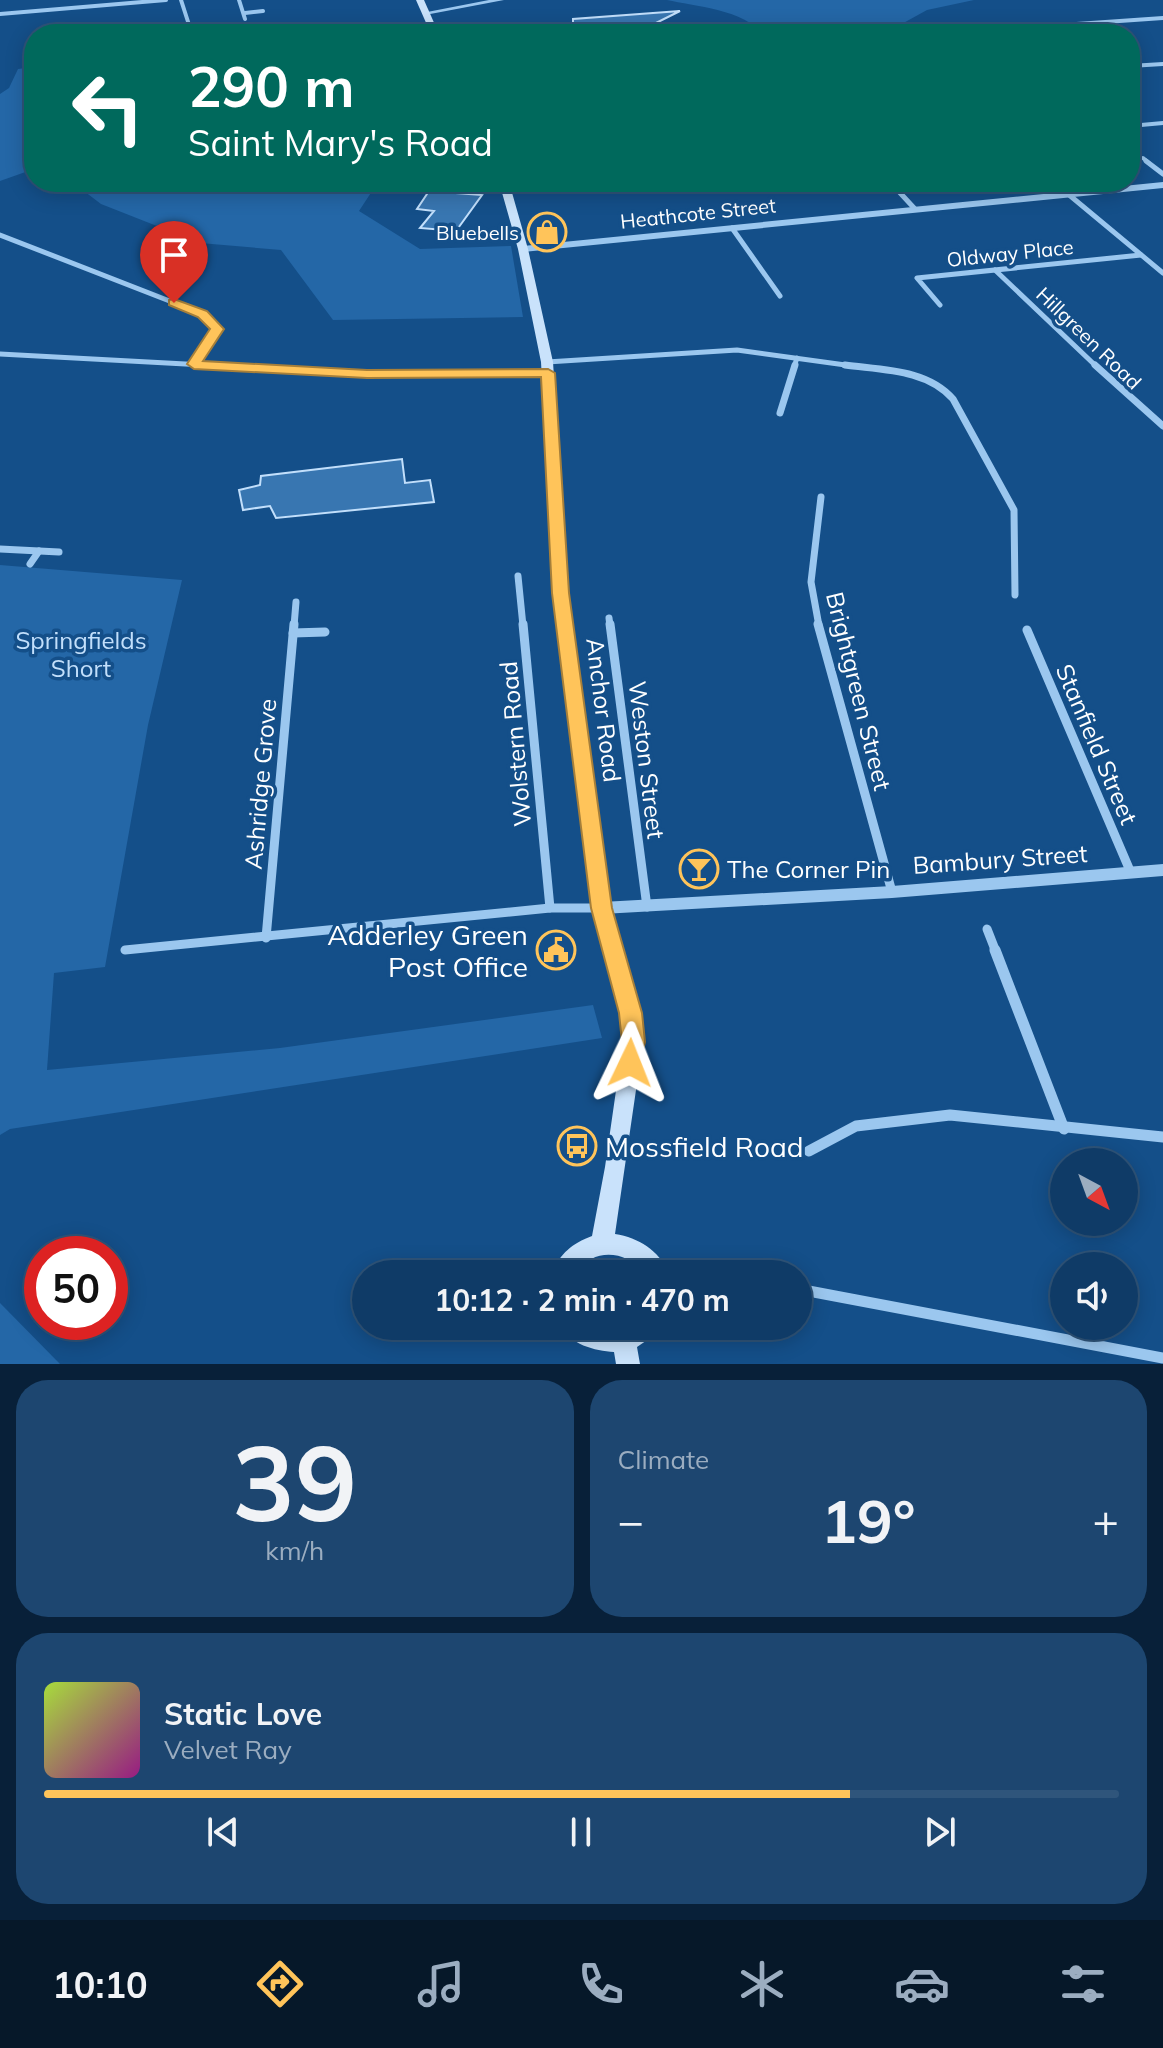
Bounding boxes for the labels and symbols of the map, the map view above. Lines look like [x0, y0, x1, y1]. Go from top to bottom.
street label: Heathcote Street [619, 192, 777, 234]
shop icon: Bluebells [526, 211, 568, 253]
place label: Bluebells [436, 220, 519, 245]
pin [140, 221, 208, 303]
street label: Oldway Place [945, 234, 1075, 272]
street label: Hillgreen Road [1031, 282, 1147, 394]
street label: Brightgreen Street [820, 589, 898, 793]
park label: Springfields Short [15, 625, 147, 683]
street label: Anchor Road [580, 636, 628, 784]
street label: Stanfield Street [1050, 659, 1144, 829]
street label: Wolstern Road [493, 660, 537, 828]
street label: Weston Street [622, 679, 672, 841]
street label: Ashridge Grove [238, 697, 282, 871]
street label: Bambury Street [912, 838, 1088, 880]
bar icon: The Corner Pin [678, 848, 720, 890]
place label: The Corner Pin [727, 854, 890, 884]
place label: Adderley Green Post Office [327, 917, 528, 984]
public building icon: Adderley Green Post Office [535, 929, 577, 971]
position arrow [588, 1021, 672, 1105]
bus stop icon: Mossfield Road [556, 1125, 598, 1167]
place label: Mossfield Road [605, 1129, 804, 1164]
north arrow [1050, 1148, 1138, 1236]
speed limit sign: 50 [24, 1236, 128, 1340]

